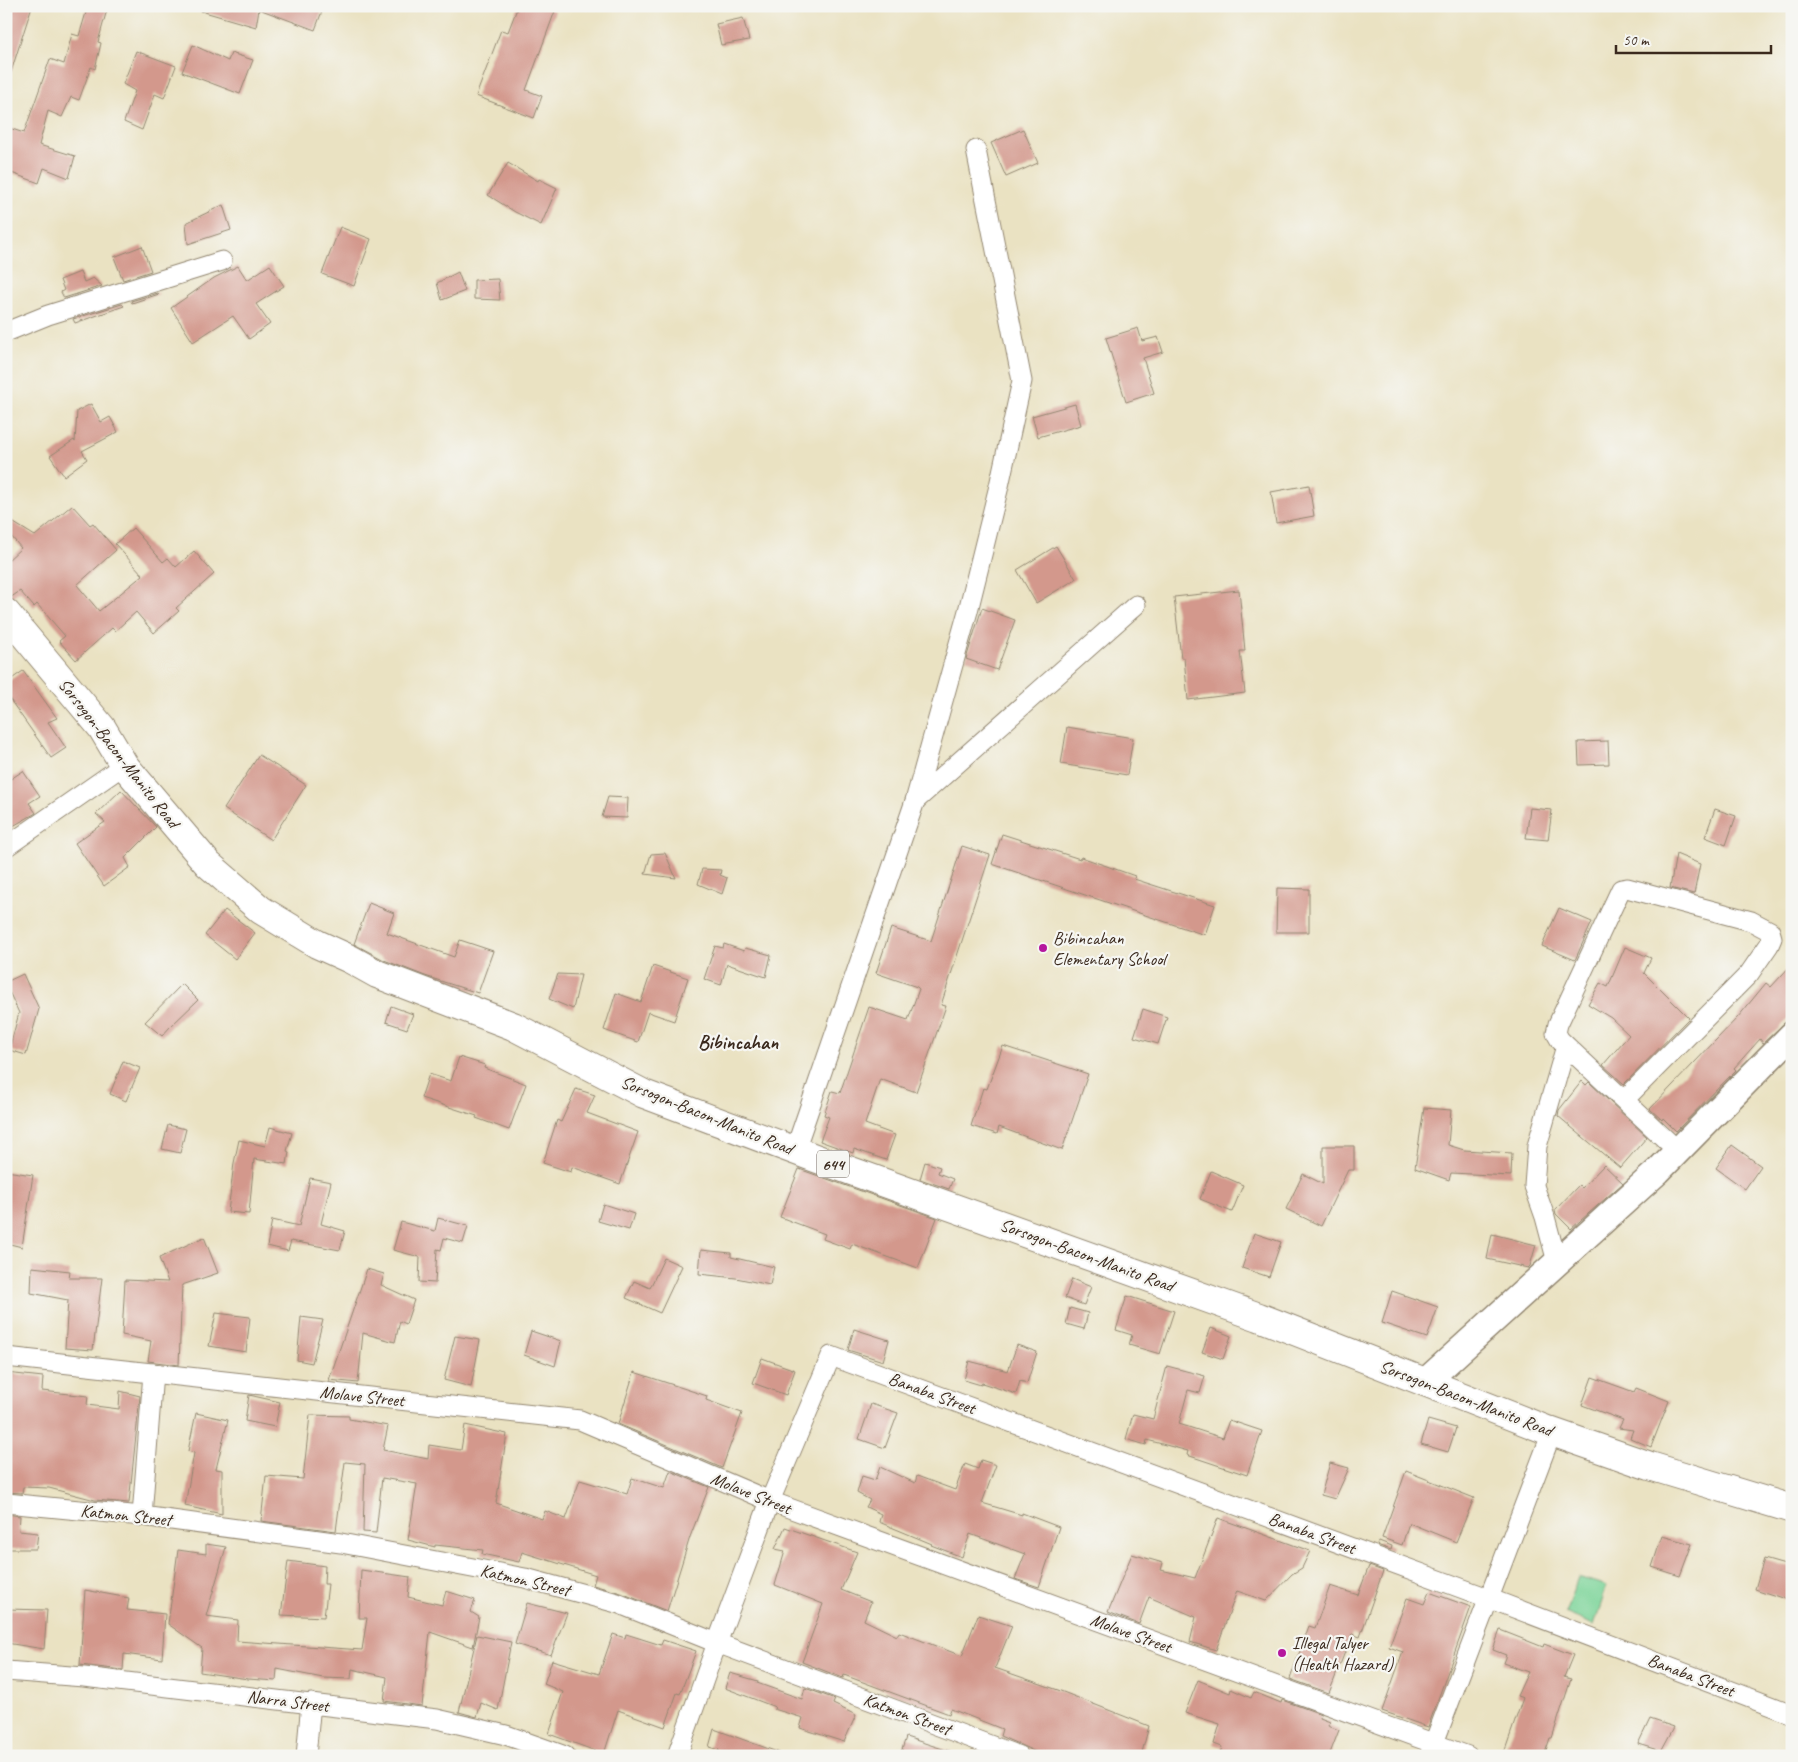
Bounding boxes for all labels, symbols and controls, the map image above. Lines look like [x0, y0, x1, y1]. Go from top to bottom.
scale bar [1616, 22, 1770, 54]
text: 50 m [1623, 31, 1650, 50]
street label: Sorsogon-Bacon-Manito Road [54, 674, 186, 834]
place label: Bibincahan Elementary School [1053, 927, 1168, 970]
marker: Bibincahan Elementary School [1037, 942, 1049, 954]
district label: Bibincahan [698, 1030, 779, 1055]
street label: Sorsogon-Bacon-Manito Road [618, 1070, 799, 1161]
road number: 644 [817, 1150, 849, 1178]
street label: Sorsogon-Bacon-Manito Road [997, 1213, 1180, 1298]
street label: Sorsogon-Bacon-Manito Road [1376, 1355, 1558, 1442]
street label: Banaba Street [885, 1367, 980, 1420]
street label: Molave Street [319, 1381, 407, 1412]
street label: Molave Street [708, 1467, 796, 1520]
street label: Katmon Street [80, 1499, 175, 1531]
street label: Banaba Street [1265, 1507, 1360, 1560]
street label: Katmon Street [478, 1559, 575, 1602]
street label: Molave Street [1087, 1608, 1176, 1658]
place label: Illegal Talyer (Health Hazard) [1292, 1632, 1394, 1675]
marker: Illegal Talyer (Health Hazard) [1276, 1647, 1288, 1659]
street label: Banaba Street [1645, 1648, 1739, 1702]
street label: Narra Street [246, 1685, 332, 1717]
street label: Katmon Street [860, 1688, 956, 1741]

